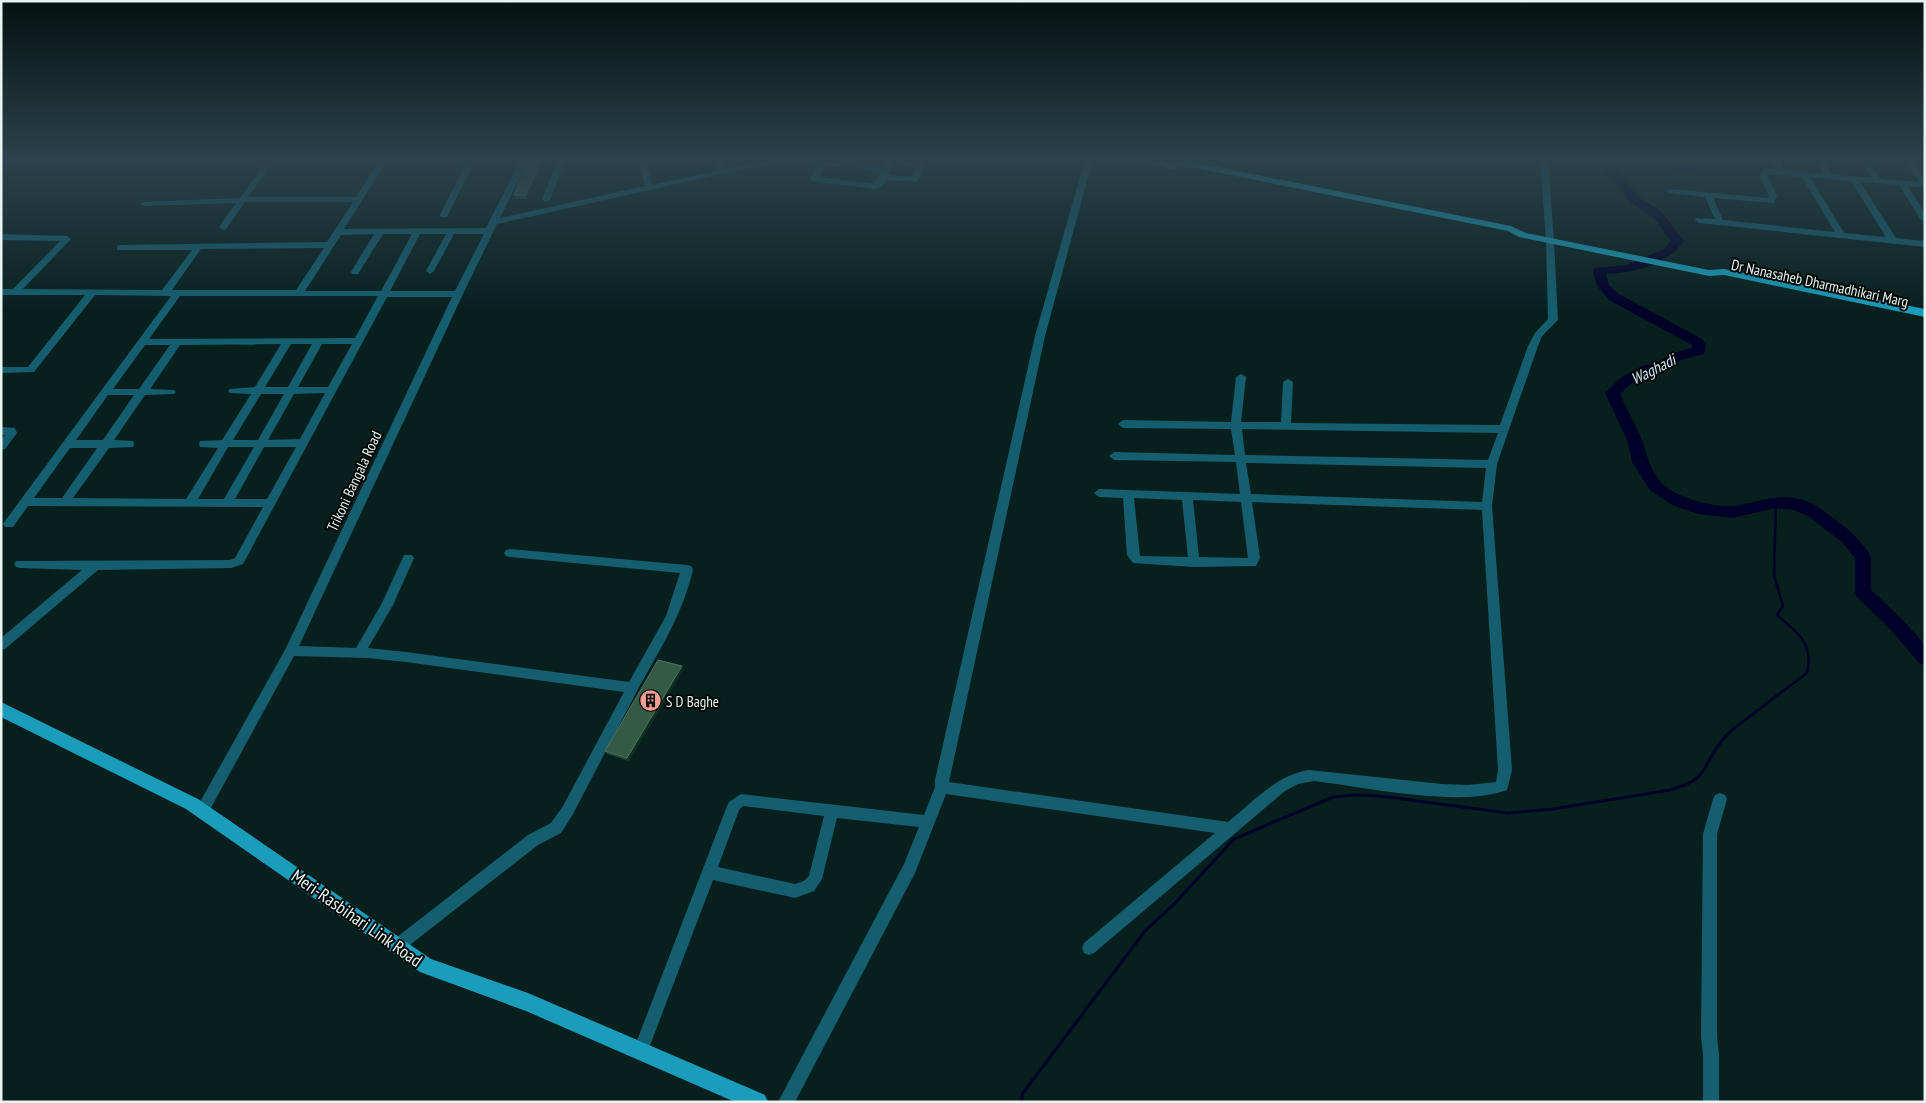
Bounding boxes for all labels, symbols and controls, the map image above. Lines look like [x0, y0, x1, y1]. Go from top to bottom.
street label: Dr Nanasaheb Dharmadhikari Marg [1730, 255, 1910, 311]
water label: Waghadi [1627, 348, 1681, 389]
street label: Trikoni Bangala Road [322, 428, 386, 534]
building icon: S D Baghe [638, 689, 662, 713]
place label: S D Baghe [666, 692, 719, 711]
street label: Meri-Rasbihari Link Road [287, 864, 427, 972]

